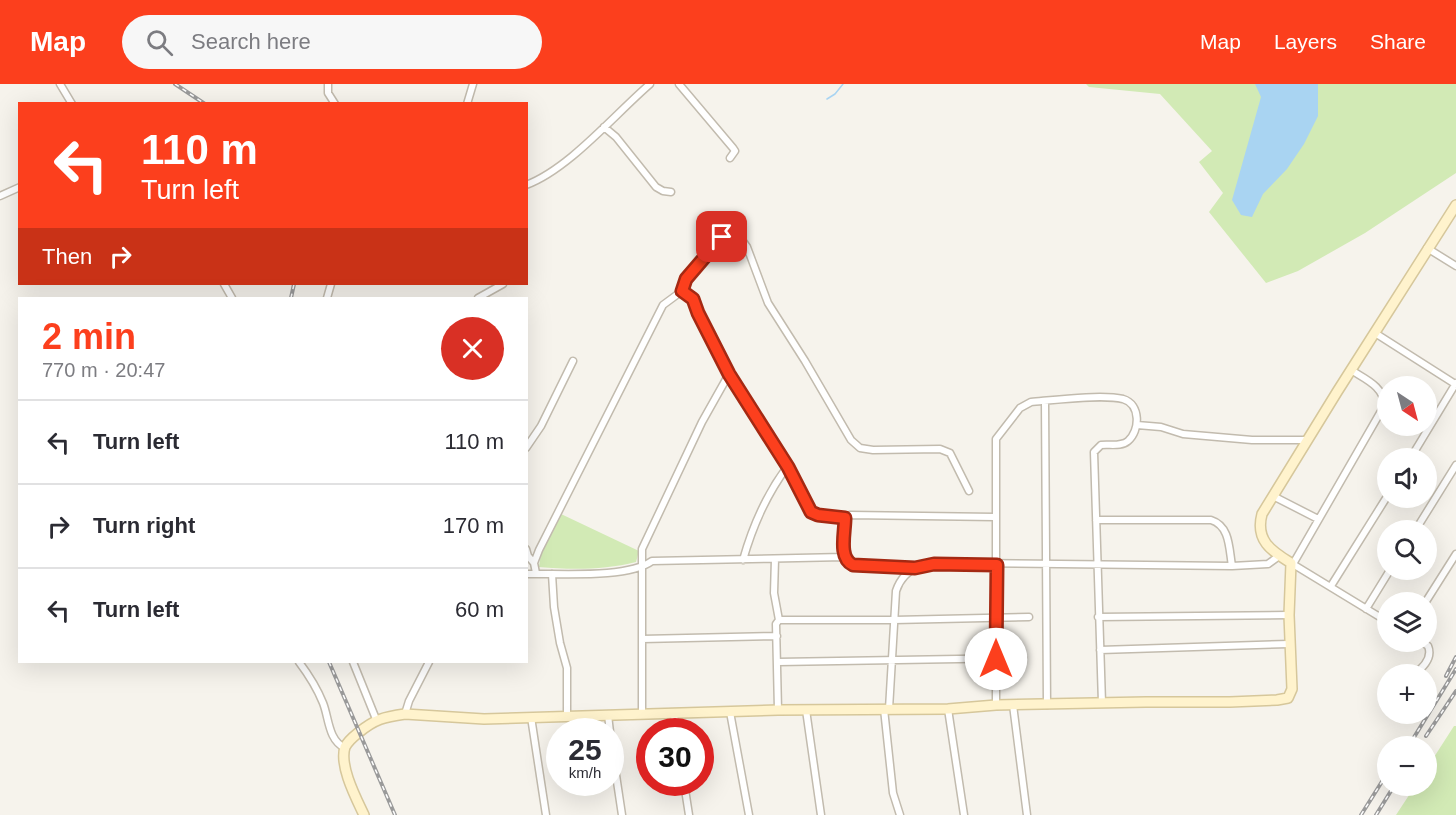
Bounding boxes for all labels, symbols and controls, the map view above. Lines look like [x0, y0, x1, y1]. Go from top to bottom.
search box [122, 15, 542, 69]
text: Map [30, 26, 86, 57]
icon: search [143, 26, 176, 59]
text: Search here [191, 29, 311, 54]
text: Map [1200, 30, 1241, 53]
text: Layers [1274, 30, 1337, 53]
text: Share [1370, 30, 1426, 53]
icon: left [42, 126, 120, 204]
text: 110 m [141, 126, 258, 173]
text: Turn left [141, 175, 239, 205]
pin [696, 211, 747, 262]
icon: arrive [705, 220, 738, 253]
icon: right [104, 240, 137, 273]
text: Then [42, 244, 92, 269]
text: 2 min [42, 316, 136, 357]
button: close [441, 317, 504, 380]
text: 770 m · 20:47 [42, 359, 165, 381]
north arrow [1377, 376, 1437, 436]
map controls [1377, 376, 1437, 796]
icon: left [42, 426, 75, 459]
text: Turn left [93, 429, 179, 454]
text: 110 m [444, 429, 504, 454]
button: sound [1377, 448, 1437, 508]
icon: right [42, 510, 75, 543]
text: Turn right [93, 513, 195, 538]
text: 170 m [443, 513, 504, 538]
button: search [1377, 520, 1437, 580]
button: layers [1377, 592, 1437, 652]
icon: left [42, 594, 75, 627]
text: Turn left [93, 597, 179, 622]
text: 60 m [455, 597, 504, 622]
position arrow [964, 627, 1028, 691]
button: + [1377, 664, 1437, 724]
speed limit sign: 30 [636, 718, 714, 796]
text: 25 [568, 733, 602, 766]
button: − [1377, 736, 1437, 796]
text: km/h [569, 764, 601, 781]

